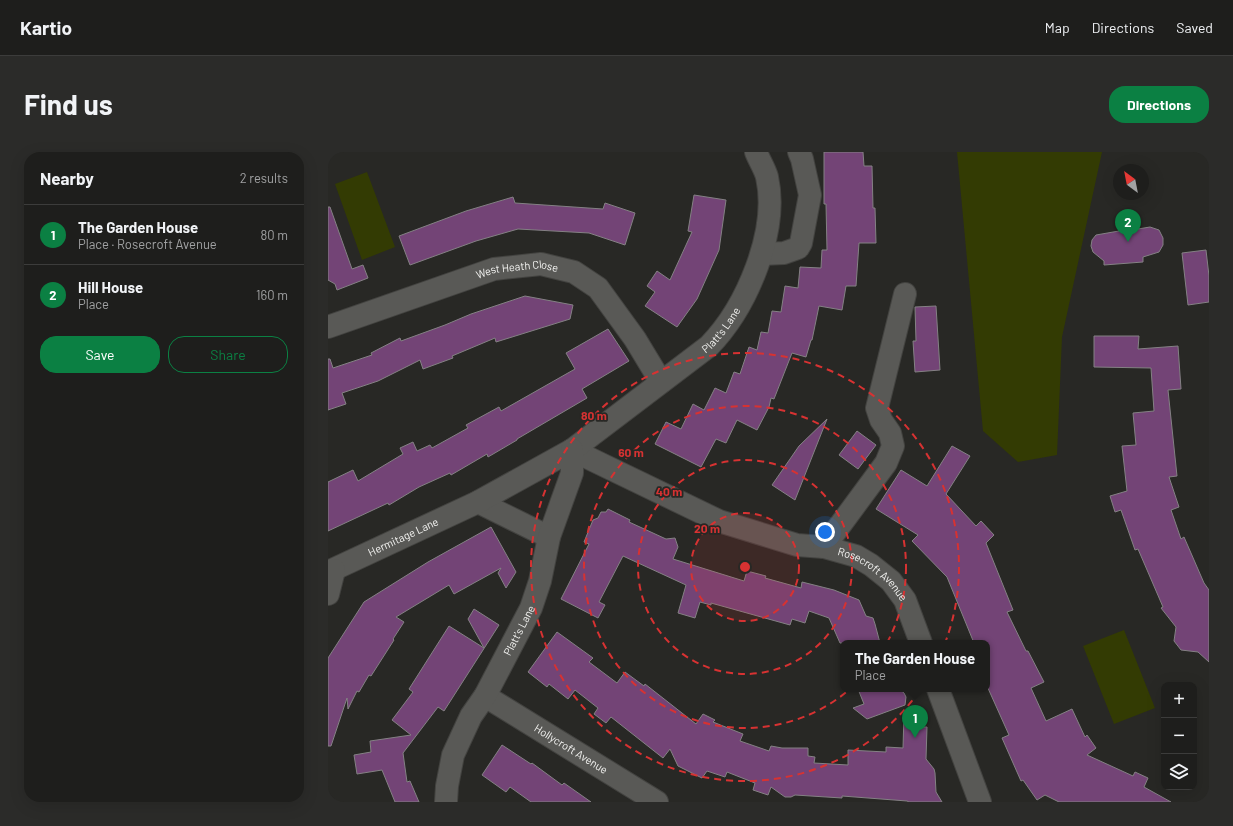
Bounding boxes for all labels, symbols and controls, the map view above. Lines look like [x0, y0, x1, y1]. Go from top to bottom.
text: Kartio [20, 16, 72, 39]
text: Map [1045, 19, 1070, 36]
text: Directions [1092, 19, 1154, 36]
text: Saved [1176, 19, 1213, 36]
button: Directions [1109, 86, 1209, 123]
text: Find us [24, 87, 113, 121]
north arrow [1113, 164, 1149, 200]
text: Nearby [40, 168, 94, 188]
text: 2 results [240, 170, 288, 186]
pin: 2 [1115, 209, 1141, 242]
text: The Garden House [78, 218, 198, 236]
text: 1 [51, 227, 55, 243]
text: 80 m [261, 227, 288, 243]
text: Place · Rosecroft Avenue [78, 236, 217, 252]
street label: West Heath Close [474, 257, 560, 281]
text: Hill House [78, 278, 143, 296]
text: 2 [49, 287, 57, 303]
text: 160 m [256, 287, 288, 303]
text: Place [78, 296, 109, 312]
street label: Platt's Lane [699, 304, 743, 355]
button: Save [40, 336, 160, 373]
button: Share [168, 336, 288, 373]
text: 80 m [581, 408, 607, 422]
text: 60 m [618, 445, 644, 459]
text: 40 m [656, 484, 682, 498]
street label: Hermitage Lane [366, 514, 440, 558]
text: 20 m [694, 521, 720, 535]
your location [815, 522, 835, 542]
street label: Rosecroft Avenue [837, 544, 910, 603]
centre of rings [738, 560, 752, 574]
street label: Platt's Lane [500, 603, 537, 658]
popup [840, 640, 990, 692]
text: The Garden House [855, 649, 975, 667]
text: Place [855, 667, 886, 683]
map controls [1161, 682, 1197, 790]
button: + [1161, 682, 1197, 718]
pin: 1 [902, 705, 928, 738]
button: − [1161, 718, 1197, 754]
street label: Hollycroft Avenue [532, 721, 610, 776]
button: layers [1161, 754, 1197, 790]

